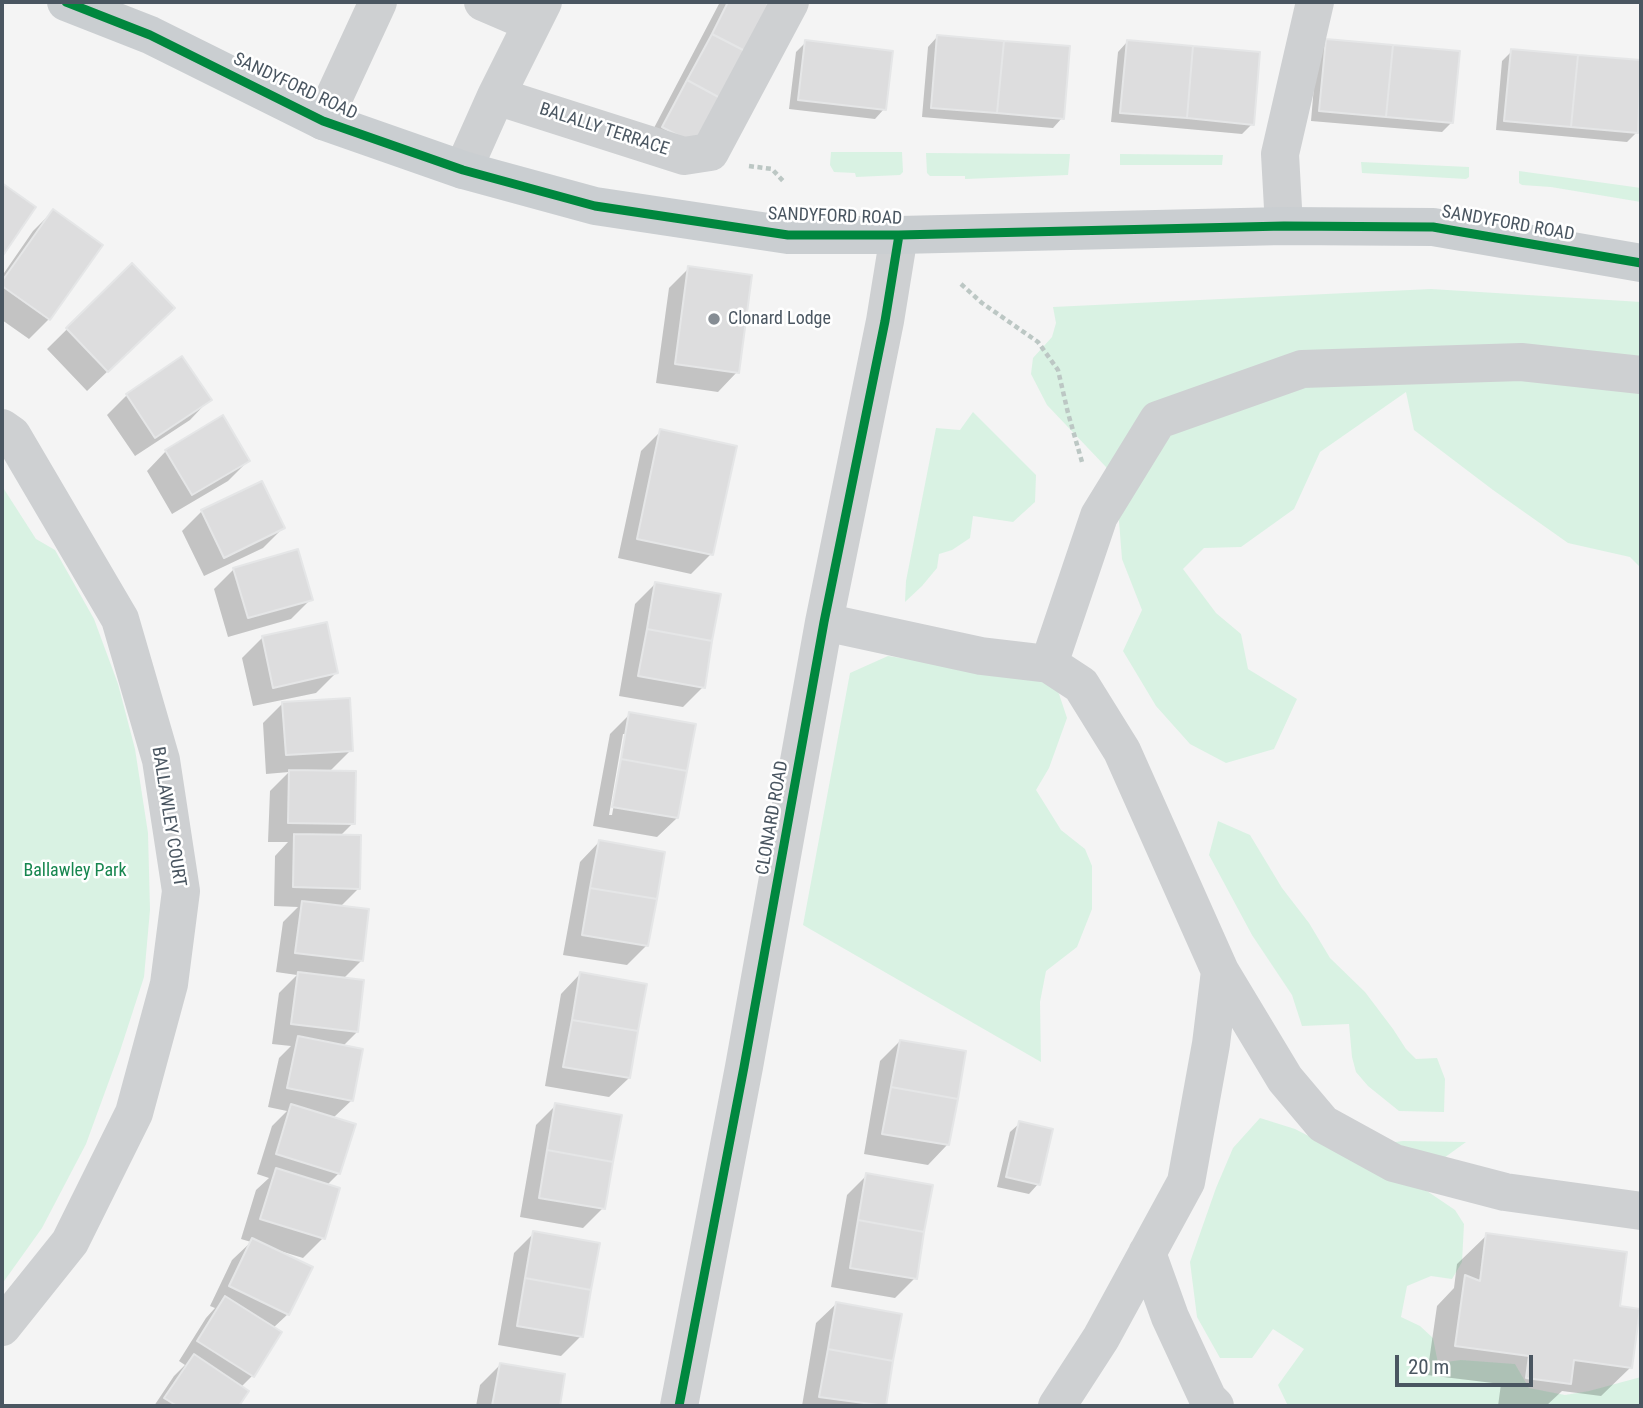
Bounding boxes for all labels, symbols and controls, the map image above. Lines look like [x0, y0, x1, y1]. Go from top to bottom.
street label: SANDYFORD ROAD [229, 49, 361, 125]
street label: BALALLY TERRACE [537, 99, 671, 161]
street label: SANDYFORD ROAD [1440, 202, 1576, 246]
street label: SANDYFORD ROAD [767, 204, 903, 230]
place label: Clonard Lodge [728, 308, 831, 330]
marker: Clonard Lodge [706, 311, 722, 327]
street label: BALLAWLEY COURT [146, 745, 190, 889]
street label: CLONARD ROAD [752, 759, 794, 877]
park label: Ballawley Park [23, 860, 127, 882]
scale bar [1398, 1342, 1536, 1386]
text: 20 m [1408, 1355, 1449, 1379]

